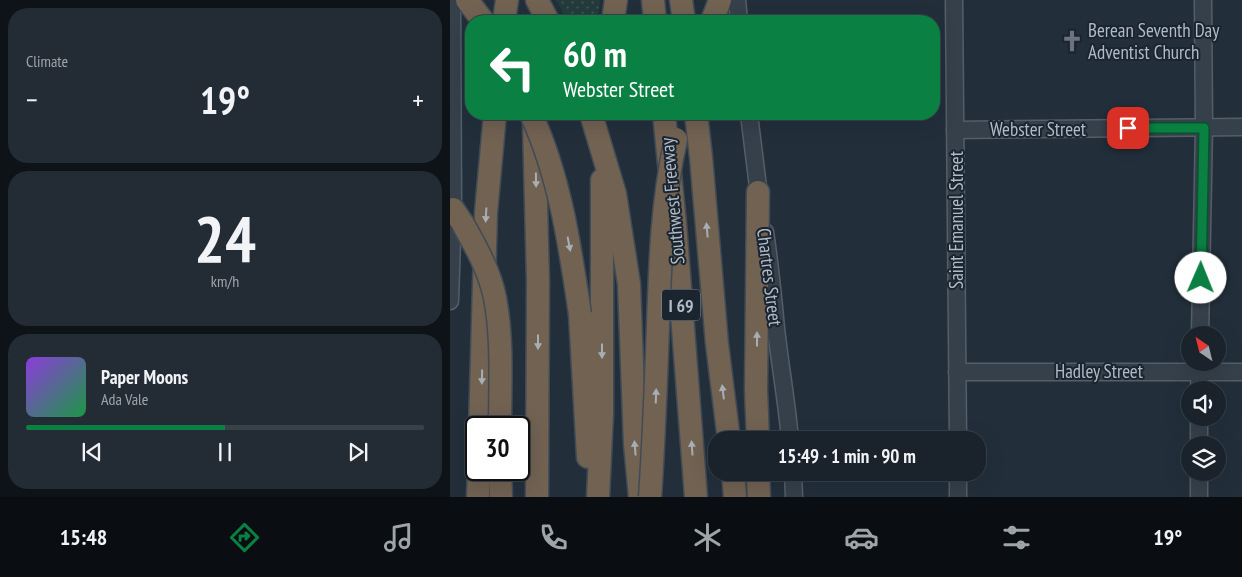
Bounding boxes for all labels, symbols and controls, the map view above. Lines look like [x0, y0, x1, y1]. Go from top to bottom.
place label: Berean Seventh Day Adventist Church [1088, 18, 1220, 64]
church icon: Berean Seventh Day Adventist Church [1059, 28, 1085, 54]
text: 60 m [563, 31, 627, 77]
icon: left [480, 35, 545, 100]
text: Climate [26, 51, 68, 71]
text: 19° [200, 75, 250, 124]
text: Webster Street [563, 75, 674, 103]
text: − [26, 81, 38, 118]
text: + [412, 81, 424, 118]
pin [1107, 107, 1149, 149]
icon: arrive [1114, 114, 1142, 142]
street label: Webster Street [990, 117, 1087, 141]
street label: Southwest Freeway [654, 136, 689, 265]
street label: Saint Emanuel Street [944, 150, 968, 289]
one-way arrow [532, 172, 540, 188]
text: 24 [194, 196, 256, 280]
one-way arrow [481, 207, 489, 223]
one-way arrow [703, 222, 711, 238]
street label: Chartres Street [752, 227, 788, 328]
one-way arrow [566, 237, 574, 253]
position arrow [1174, 251, 1226, 303]
text: km/h [211, 271, 239, 291]
road number: I 69 [662, 290, 700, 320]
north arrow [1181, 326, 1226, 371]
map controls [1181, 326, 1226, 481]
one-way arrow [753, 331, 761, 347]
one-way arrow [534, 335, 542, 351]
one-way arrow [598, 343, 606, 359]
street label: Hadley Street [1055, 359, 1144, 383]
text: Paper Moons [101, 365, 188, 389]
one-way arrow [477, 369, 485, 385]
button: sound [1181, 381, 1226, 426]
one-way arrow [719, 383, 727, 399]
one-way arrow [652, 388, 660, 404]
text: Ada Vale [101, 389, 148, 409]
speed limit sign: 30 [465, 416, 530, 481]
button: layers [1181, 436, 1226, 481]
icon: previous [78, 438, 106, 466]
icon: pause [211, 438, 239, 466]
icon: next [344, 438, 372, 466]
one-way arrow [631, 440, 639, 456]
one-way arrow [688, 440, 696, 456]
text: 15:49 · 1 min · 90 m [778, 444, 916, 468]
icon: directions [227, 520, 262, 555]
icon: music [381, 520, 416, 555]
icon: phone [536, 520, 571, 555]
icon: climate [690, 520, 725, 555]
icon: car [844, 520, 879, 555]
icon: filters [999, 520, 1034, 555]
text: 15:48 [60, 523, 107, 551]
text: 19° [1153, 523, 1182, 551]

